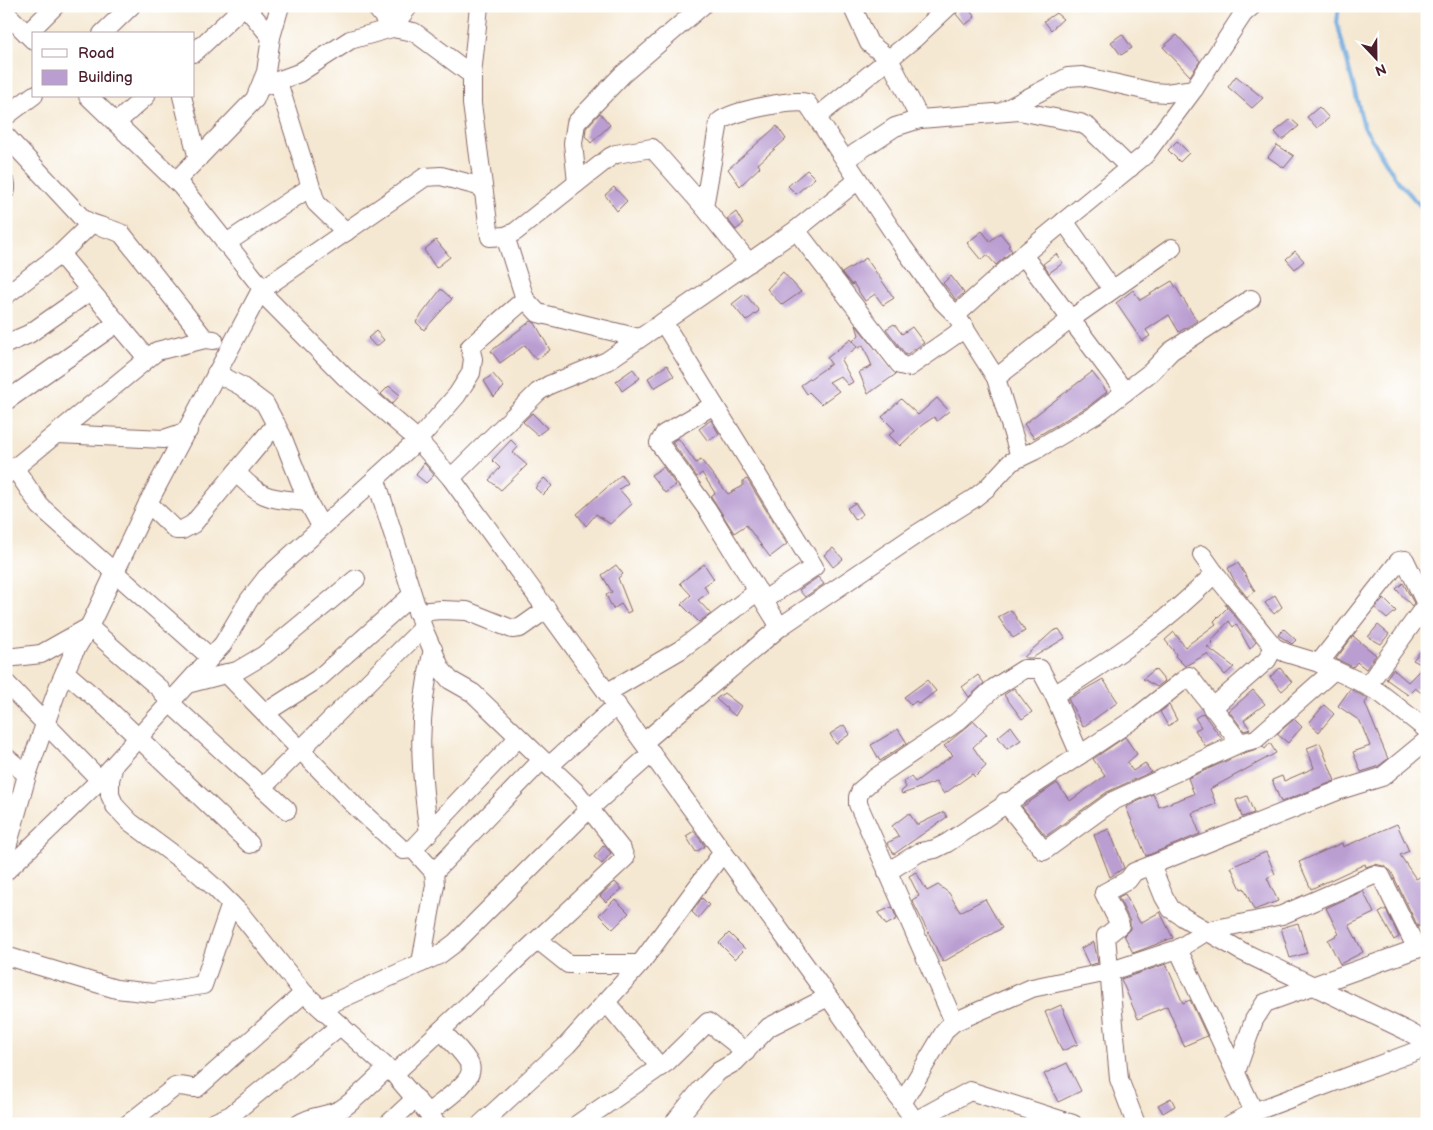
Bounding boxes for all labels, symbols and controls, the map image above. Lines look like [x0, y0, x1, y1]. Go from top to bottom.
legend [32, 32, 195, 98]
north arrow [1350, 32, 1400, 82]
text: Road [78, 44, 114, 63]
text: N [1373, 60, 1389, 79]
text: Building [78, 68, 133, 87]

